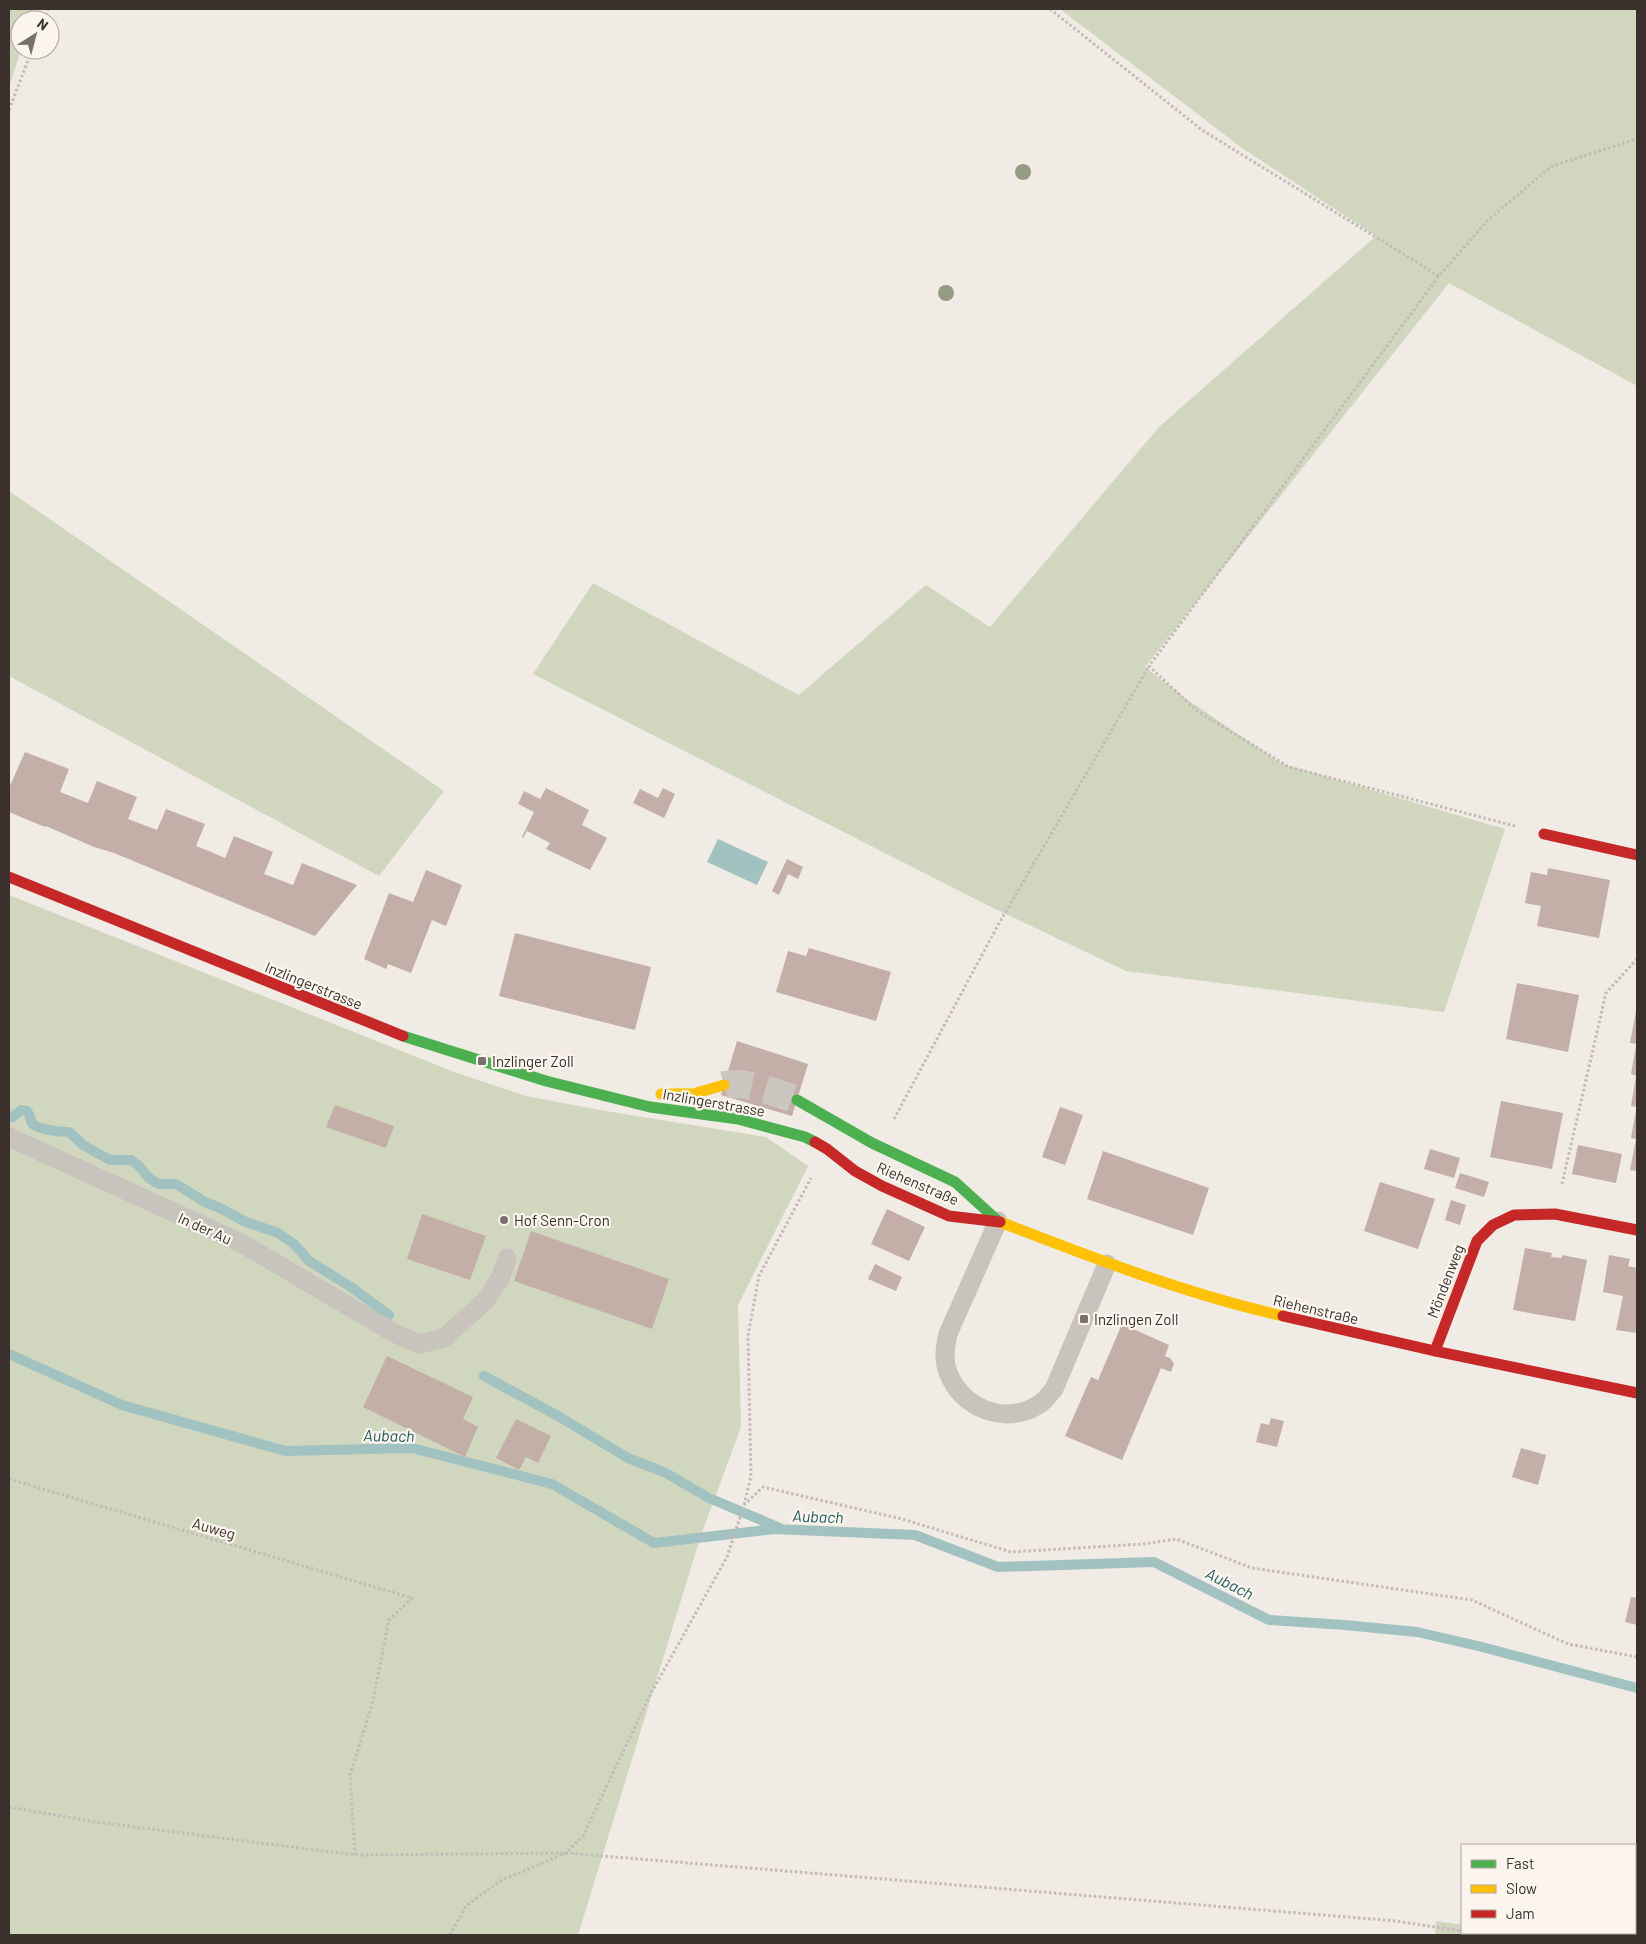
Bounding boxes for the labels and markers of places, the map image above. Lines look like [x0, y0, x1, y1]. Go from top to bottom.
place label: Inzlinger Zoll [492, 1052, 574, 1070]
marker: Inzlinger Zoll [476, 1055, 488, 1067]
place label: Hof Senn-Cron [514, 1211, 610, 1229]
marker: Hof Senn-Cron [498, 1214, 510, 1226]
place label: Inzlingen Zoll [1094, 1310, 1178, 1328]
marker: Inzlingen Zoll [1078, 1313, 1090, 1325]

